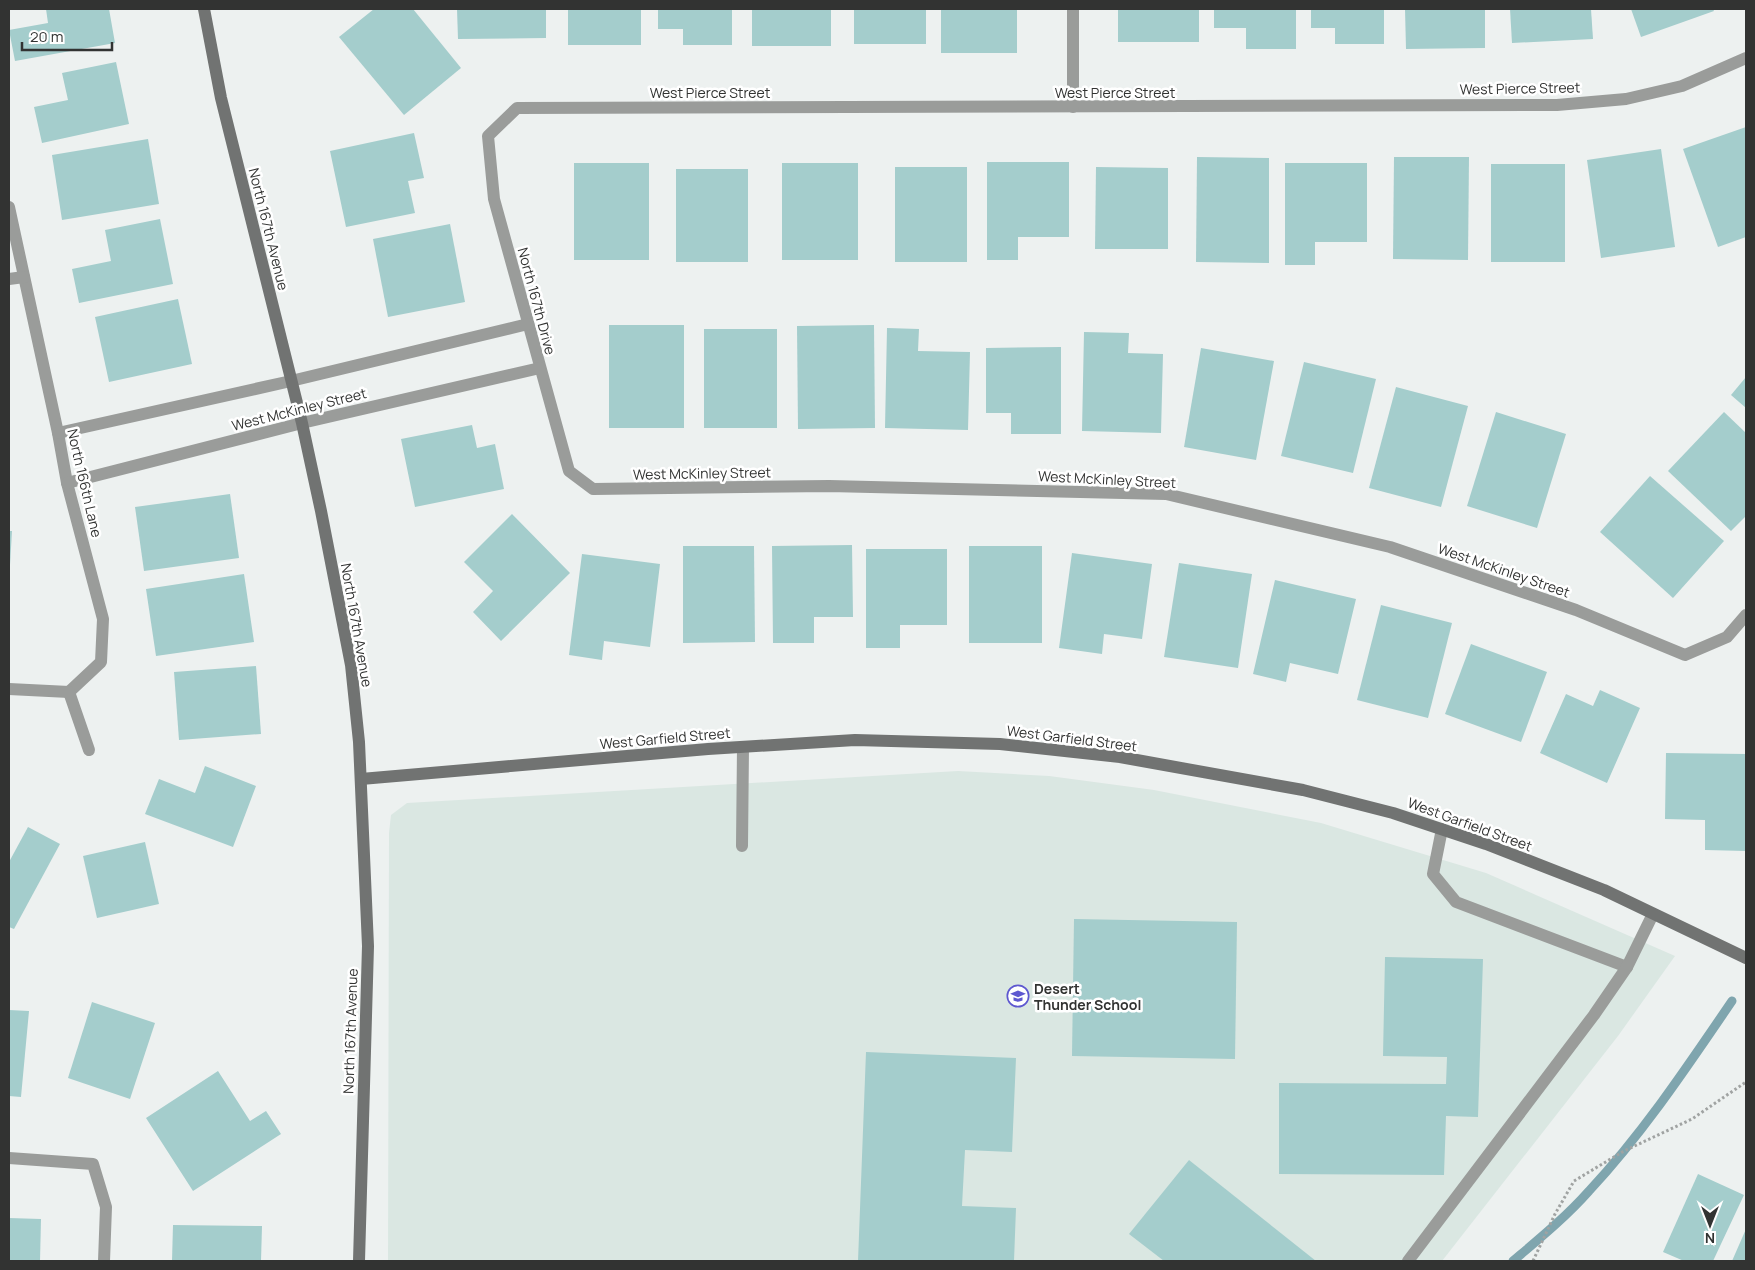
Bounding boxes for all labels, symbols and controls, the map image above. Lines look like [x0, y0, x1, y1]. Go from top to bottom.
scale bar [22, 20, 112, 52]
text: 20 m [30, 26, 63, 47]
street label: West Pierce Street [1460, 77, 1581, 99]
street label: West Pierce Street [650, 83, 771, 102]
street label: West Pierce Street [1055, 83, 1176, 102]
street label: North 167th Avenue [245, 166, 293, 292]
street label: North 167th Drive [514, 245, 560, 357]
street label: West McKinley Street [230, 383, 369, 435]
street label: North 166th Lane [63, 427, 107, 539]
street label: West McKinley Street [633, 462, 772, 484]
street label: West McKinley Street [1037, 466, 1177, 492]
street label: West McKinley Street [1436, 539, 1573, 602]
street label: North 167th Avenue [337, 562, 377, 688]
street label: West Garfield Street [1006, 721, 1139, 755]
street label: West Garfield Street [599, 723, 731, 753]
street label: West Garfield Street [1405, 793, 1535, 855]
street label: North 167th Avenue [338, 968, 362, 1094]
place label: Desert Thunder School [1034, 979, 1141, 1014]
school or university icon: Desert Thunder School [1006, 984, 1030, 1008]
north arrow [1685, 1200, 1735, 1250]
text: N [1705, 1229, 1715, 1248]

